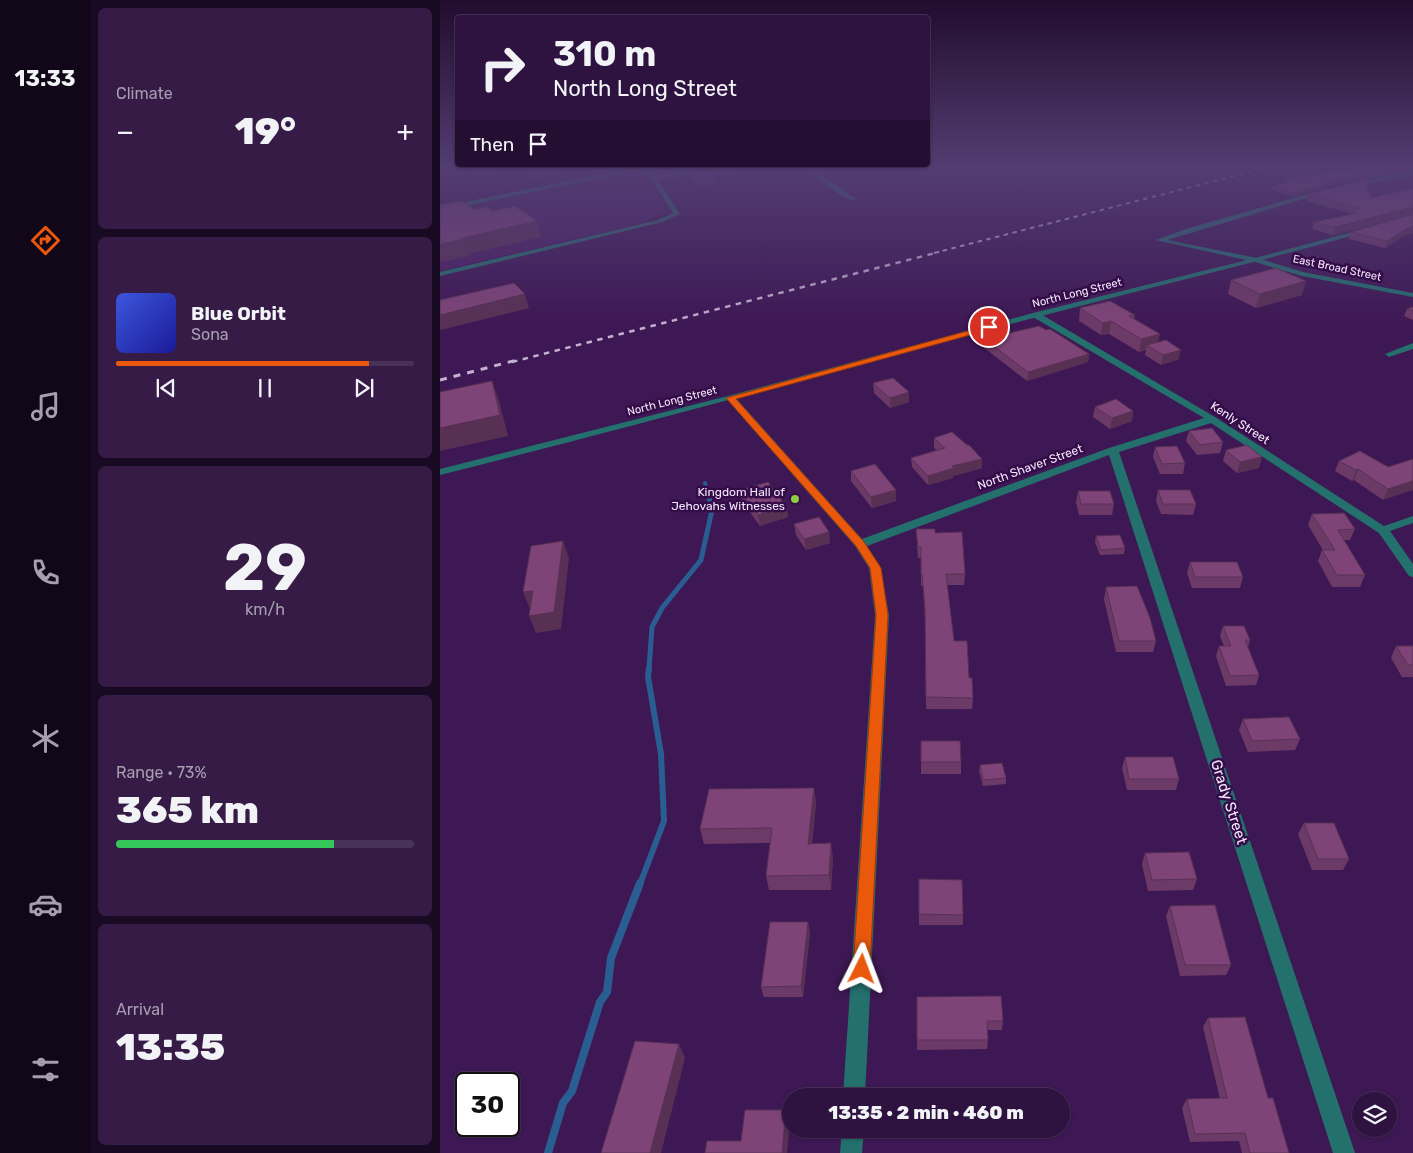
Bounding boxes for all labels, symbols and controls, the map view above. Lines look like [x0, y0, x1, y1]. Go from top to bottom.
text: 310 m [553, 33, 656, 75]
icon: right [470, 35, 535, 100]
text: 13:33 [15, 65, 75, 92]
text: North Long Street [553, 75, 737, 102]
text: Climate [116, 84, 173, 103]
text: 19° [235, 108, 296, 154]
text: − [116, 115, 134, 148]
text: + [397, 115, 414, 148]
icon: arrive [524, 130, 552, 158]
text: Then [470, 133, 514, 156]
icon: directions [28, 223, 63, 258]
street label: East Broad Street [1292, 252, 1383, 284]
street label: North Long Street [1031, 275, 1124, 310]
text: Blue Orbit [191, 302, 286, 325]
pin [968, 306, 1010, 348]
icon: arrive [975, 313, 1003, 341]
text: Sona [191, 325, 229, 344]
icon: previous [152, 374, 180, 402]
icon: pause [251, 374, 279, 402]
icon: next [350, 374, 378, 402]
street label: North Long Street [626, 383, 719, 418]
icon: music [28, 389, 63, 424]
street label: Kenly Street [1208, 399, 1272, 447]
street label: North Shaver Street [975, 441, 1085, 493]
place label: Kingdom Hall of Jehovahs Witnesses [671, 485, 785, 513]
marker: Kingdom Hall of Jehovahs Witnesses [789, 493, 801, 505]
text: 29 [223, 529, 307, 606]
icon: phone [28, 555, 63, 590]
text: km/h [245, 600, 285, 619]
icon: climate [28, 721, 63, 756]
street label: Grady Street [1207, 757, 1251, 847]
text: Range · 73% [116, 763, 207, 782]
text: 365 km [116, 787, 259, 833]
icon: car [28, 887, 63, 922]
position arrow [835, 942, 887, 994]
text: Arrival [116, 1000, 164, 1019]
text: 13:35 [116, 1024, 225, 1070]
icon: filters [28, 1052, 63, 1087]
speed limit sign: 30 [455, 1072, 520, 1137]
map controls [1352, 1092, 1397, 1137]
button: layers [1352, 1092, 1397, 1137]
text: 13:35 · 2 min · 460 m [828, 1101, 1024, 1124]

